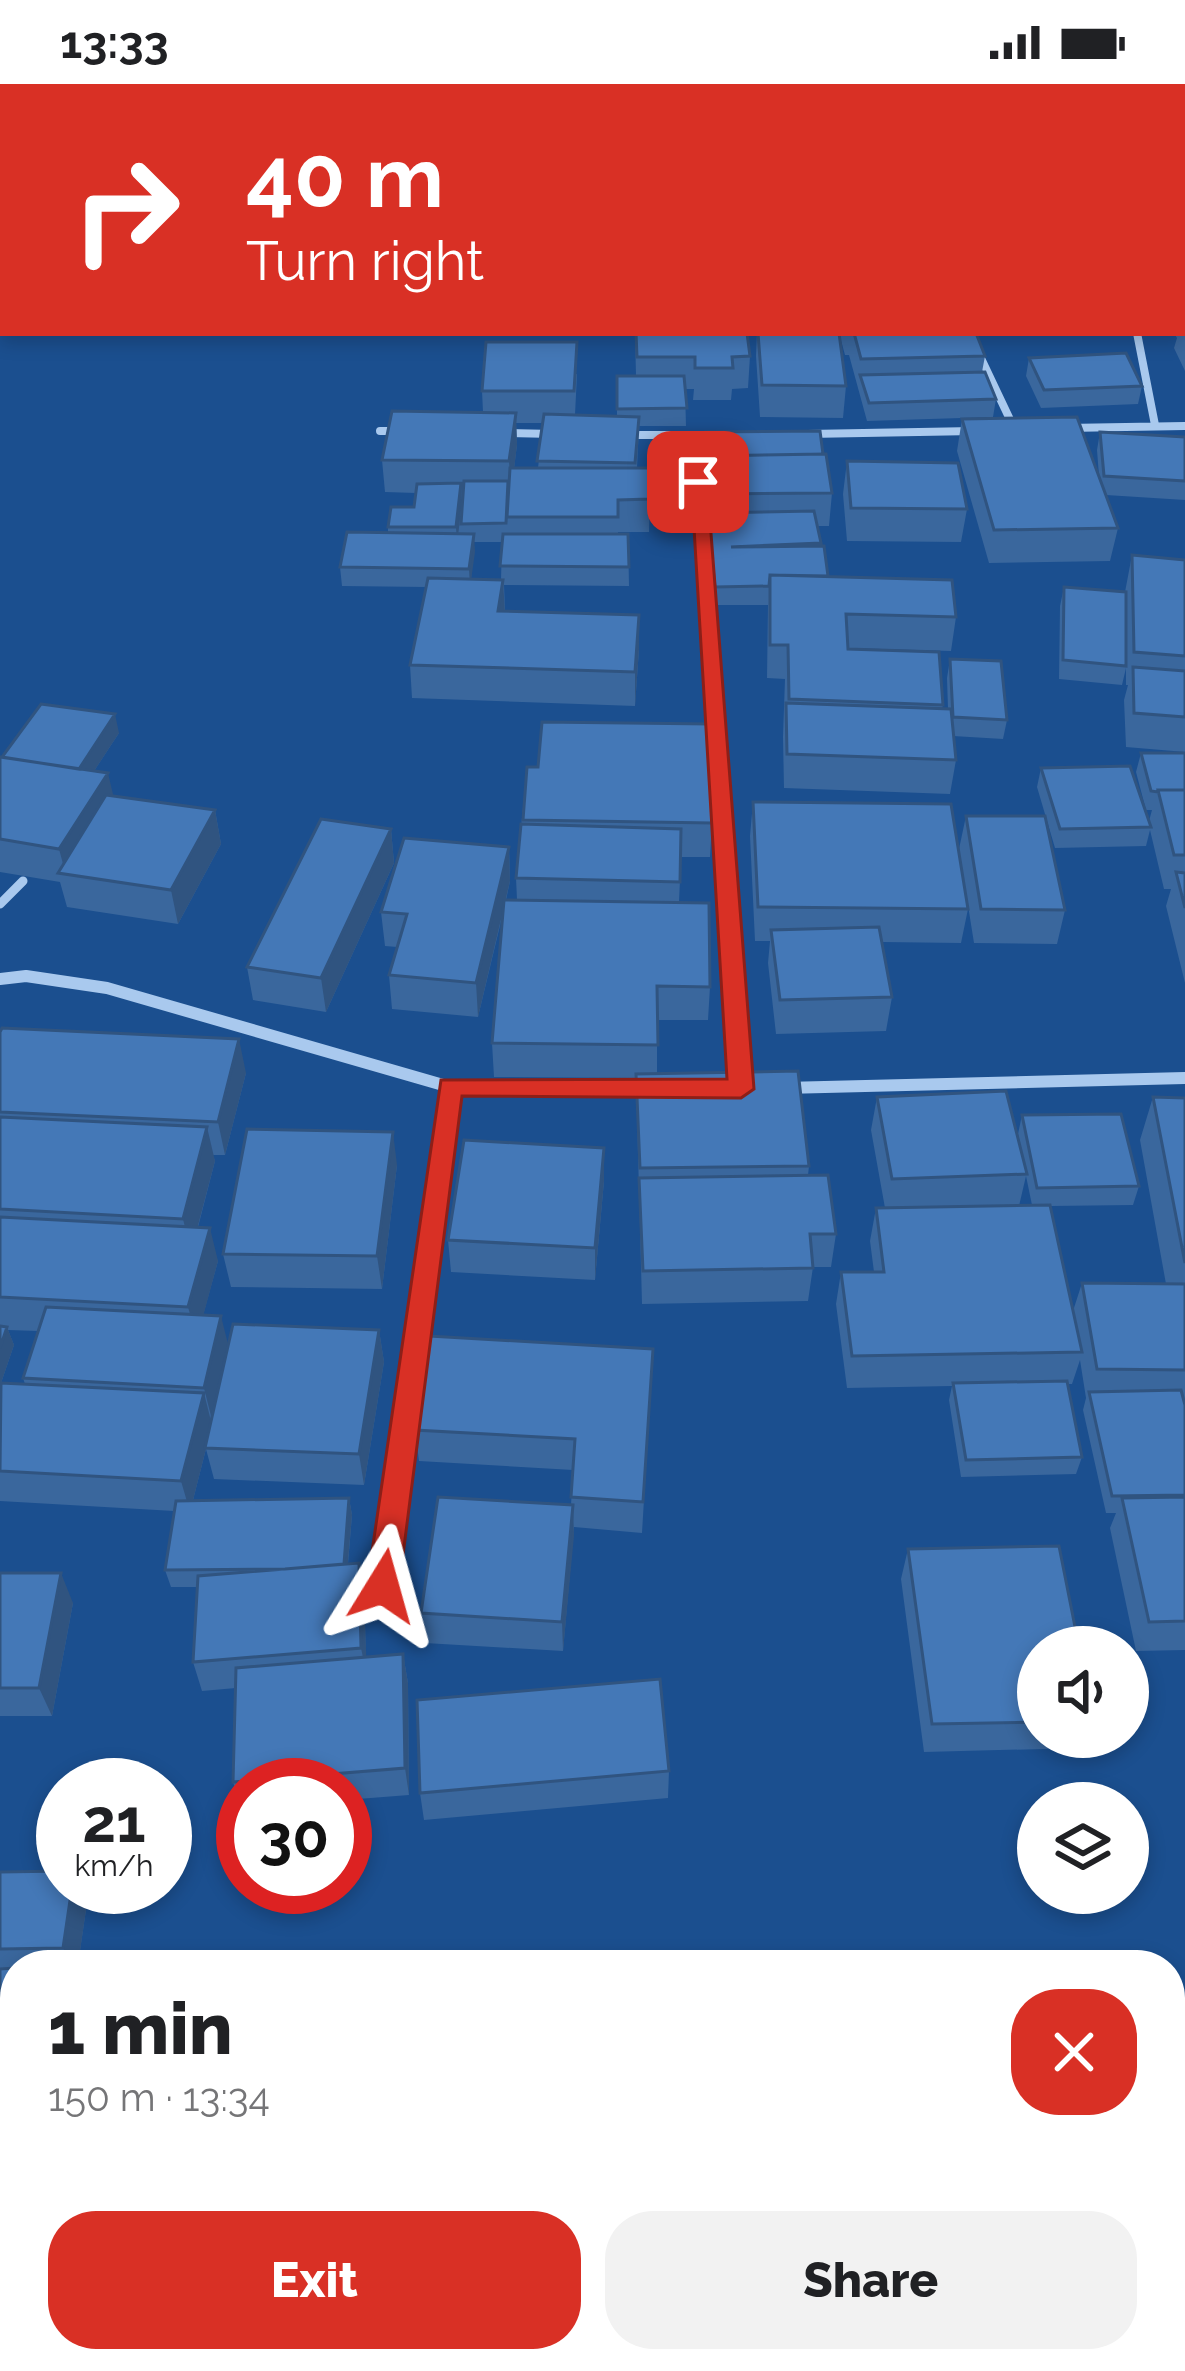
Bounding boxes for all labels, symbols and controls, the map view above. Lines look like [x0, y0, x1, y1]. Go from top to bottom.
text: 13:33 [60, 16, 169, 69]
text: 40 m [246, 128, 444, 227]
icon: right [48, 132, 204, 288]
text: Turn right [246, 229, 484, 293]
pin [647, 431, 749, 533]
icon: arrive [665, 449, 731, 515]
position arrow [320, 1523, 446, 1649]
map controls [1017, 1626, 1149, 1914]
button: sound [1017, 1626, 1149, 1758]
speed limit sign: 30 [216, 1758, 372, 1914]
button: layers [1017, 1782, 1149, 1914]
text: 21 [82, 1786, 146, 1856]
text: km/h [74, 1848, 154, 1883]
text: 1 min [48, 1986, 233, 2071]
button: close [1011, 1989, 1137, 2115]
text: 150 m · 13:34 [48, 2074, 270, 2120]
button: Exit [48, 2211, 581, 2349]
button: Share [605, 2211, 1137, 2349]

